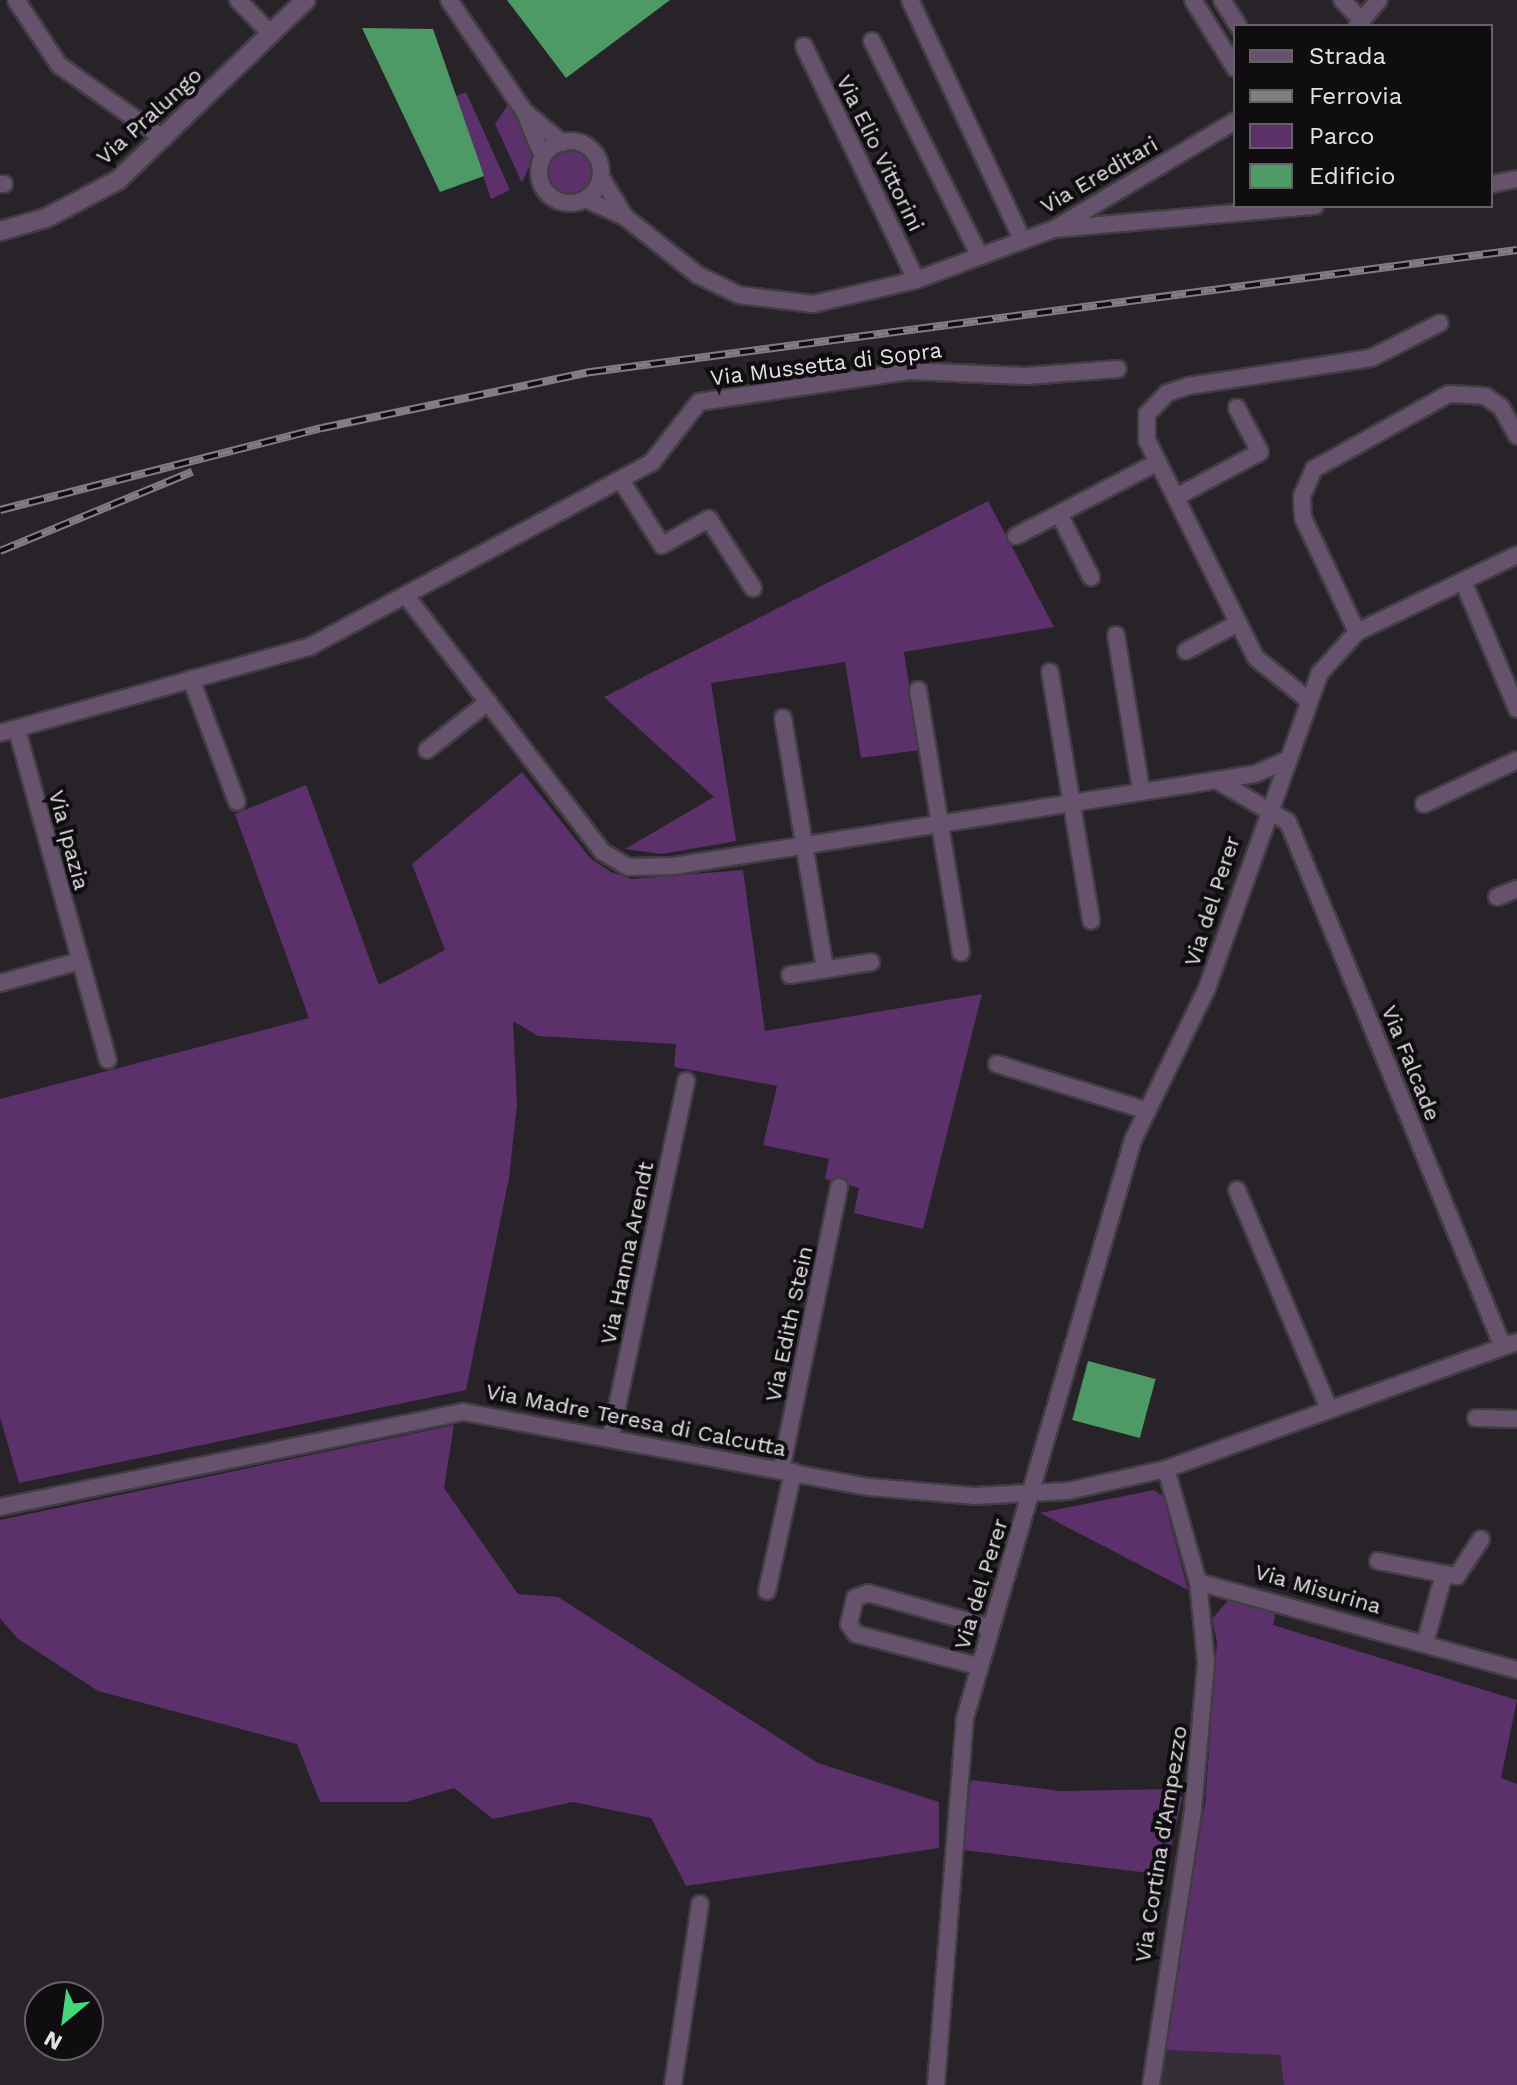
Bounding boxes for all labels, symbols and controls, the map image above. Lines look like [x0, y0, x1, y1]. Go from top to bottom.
legend [1233, 24, 1493, 208]
text: Strada [1309, 42, 1386, 70]
street label: Via Pralungo [91, 62, 207, 170]
street label: Via Elio Vittorini [830, 70, 930, 236]
text: Ferrovia [1309, 82, 1402, 110]
text: Parco [1309, 122, 1374, 150]
street label: Via Ereditari [1035, 131, 1163, 219]
text: Edificio [1309, 162, 1395, 190]
street label: Via Mussetta di Sopra [708, 337, 944, 391]
street label: Via Ipazia [43, 787, 95, 893]
street label: Via del Perer [1178, 832, 1246, 970]
street label: Via Falcade [1376, 1001, 1446, 1125]
street label: Via Hanna Arendt [595, 1158, 659, 1348]
street label: Via Edith Stein [760, 1243, 818, 1405]
street label: Via Madre Teresa di Calcutta [483, 1378, 789, 1462]
street label: Via del Perer [948, 1515, 1014, 1653]
street label: Via Misurina [1252, 1558, 1384, 1620]
street label: Via Cortina d'Ampezzo [1129, 1723, 1193, 1965]
north arrow [24, 1981, 104, 2061]
text: N [40, 2026, 66, 2056]

